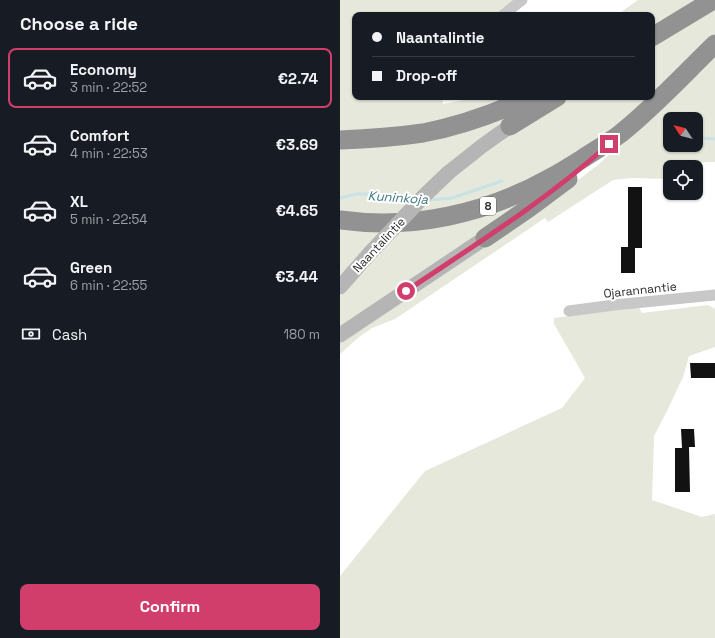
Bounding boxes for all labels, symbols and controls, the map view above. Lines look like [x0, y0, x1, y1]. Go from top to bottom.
text: Choose a ride [20, 12, 138, 35]
text: Naantalintie [396, 28, 484, 47]
icon: car [22, 60, 58, 96]
text: Economy [70, 60, 137, 79]
text: Drop-off [396, 66, 457, 85]
text: €2.74 [278, 69, 318, 88]
text: 3 min · 22:52 [70, 79, 147, 96]
north arrow [663, 112, 703, 152]
map controls [663, 112, 703, 200]
icon: car [22, 126, 58, 162]
text: Comfort [70, 126, 130, 145]
text: €3.69 [276, 135, 318, 154]
route end [600, 135, 618, 153]
text: 4 min · 22:53 [70, 145, 148, 162]
button: locate [663, 160, 703, 200]
water label: Kuninkoja [367, 187, 429, 208]
icon: car [22, 192, 58, 228]
text: XL [70, 192, 88, 211]
road number: 8 [480, 197, 496, 215]
text: €4.65 [276, 201, 318, 220]
text: 5 min · 22:54 [70, 211, 147, 228]
street label: Naantalintie [349, 214, 409, 276]
icon: car [22, 258, 58, 294]
text: Green [70, 258, 112, 277]
text: €3.44 [275, 267, 318, 286]
text: 6 min · 22:55 [70, 277, 147, 294]
street label: Ojarannantie [603, 278, 677, 302]
route start [397, 282, 415, 300]
icon: cash [20, 323, 42, 345]
text: Cash [52, 325, 87, 344]
text: 180 m [284, 326, 320, 343]
button: Confirm [20, 584, 320, 630]

